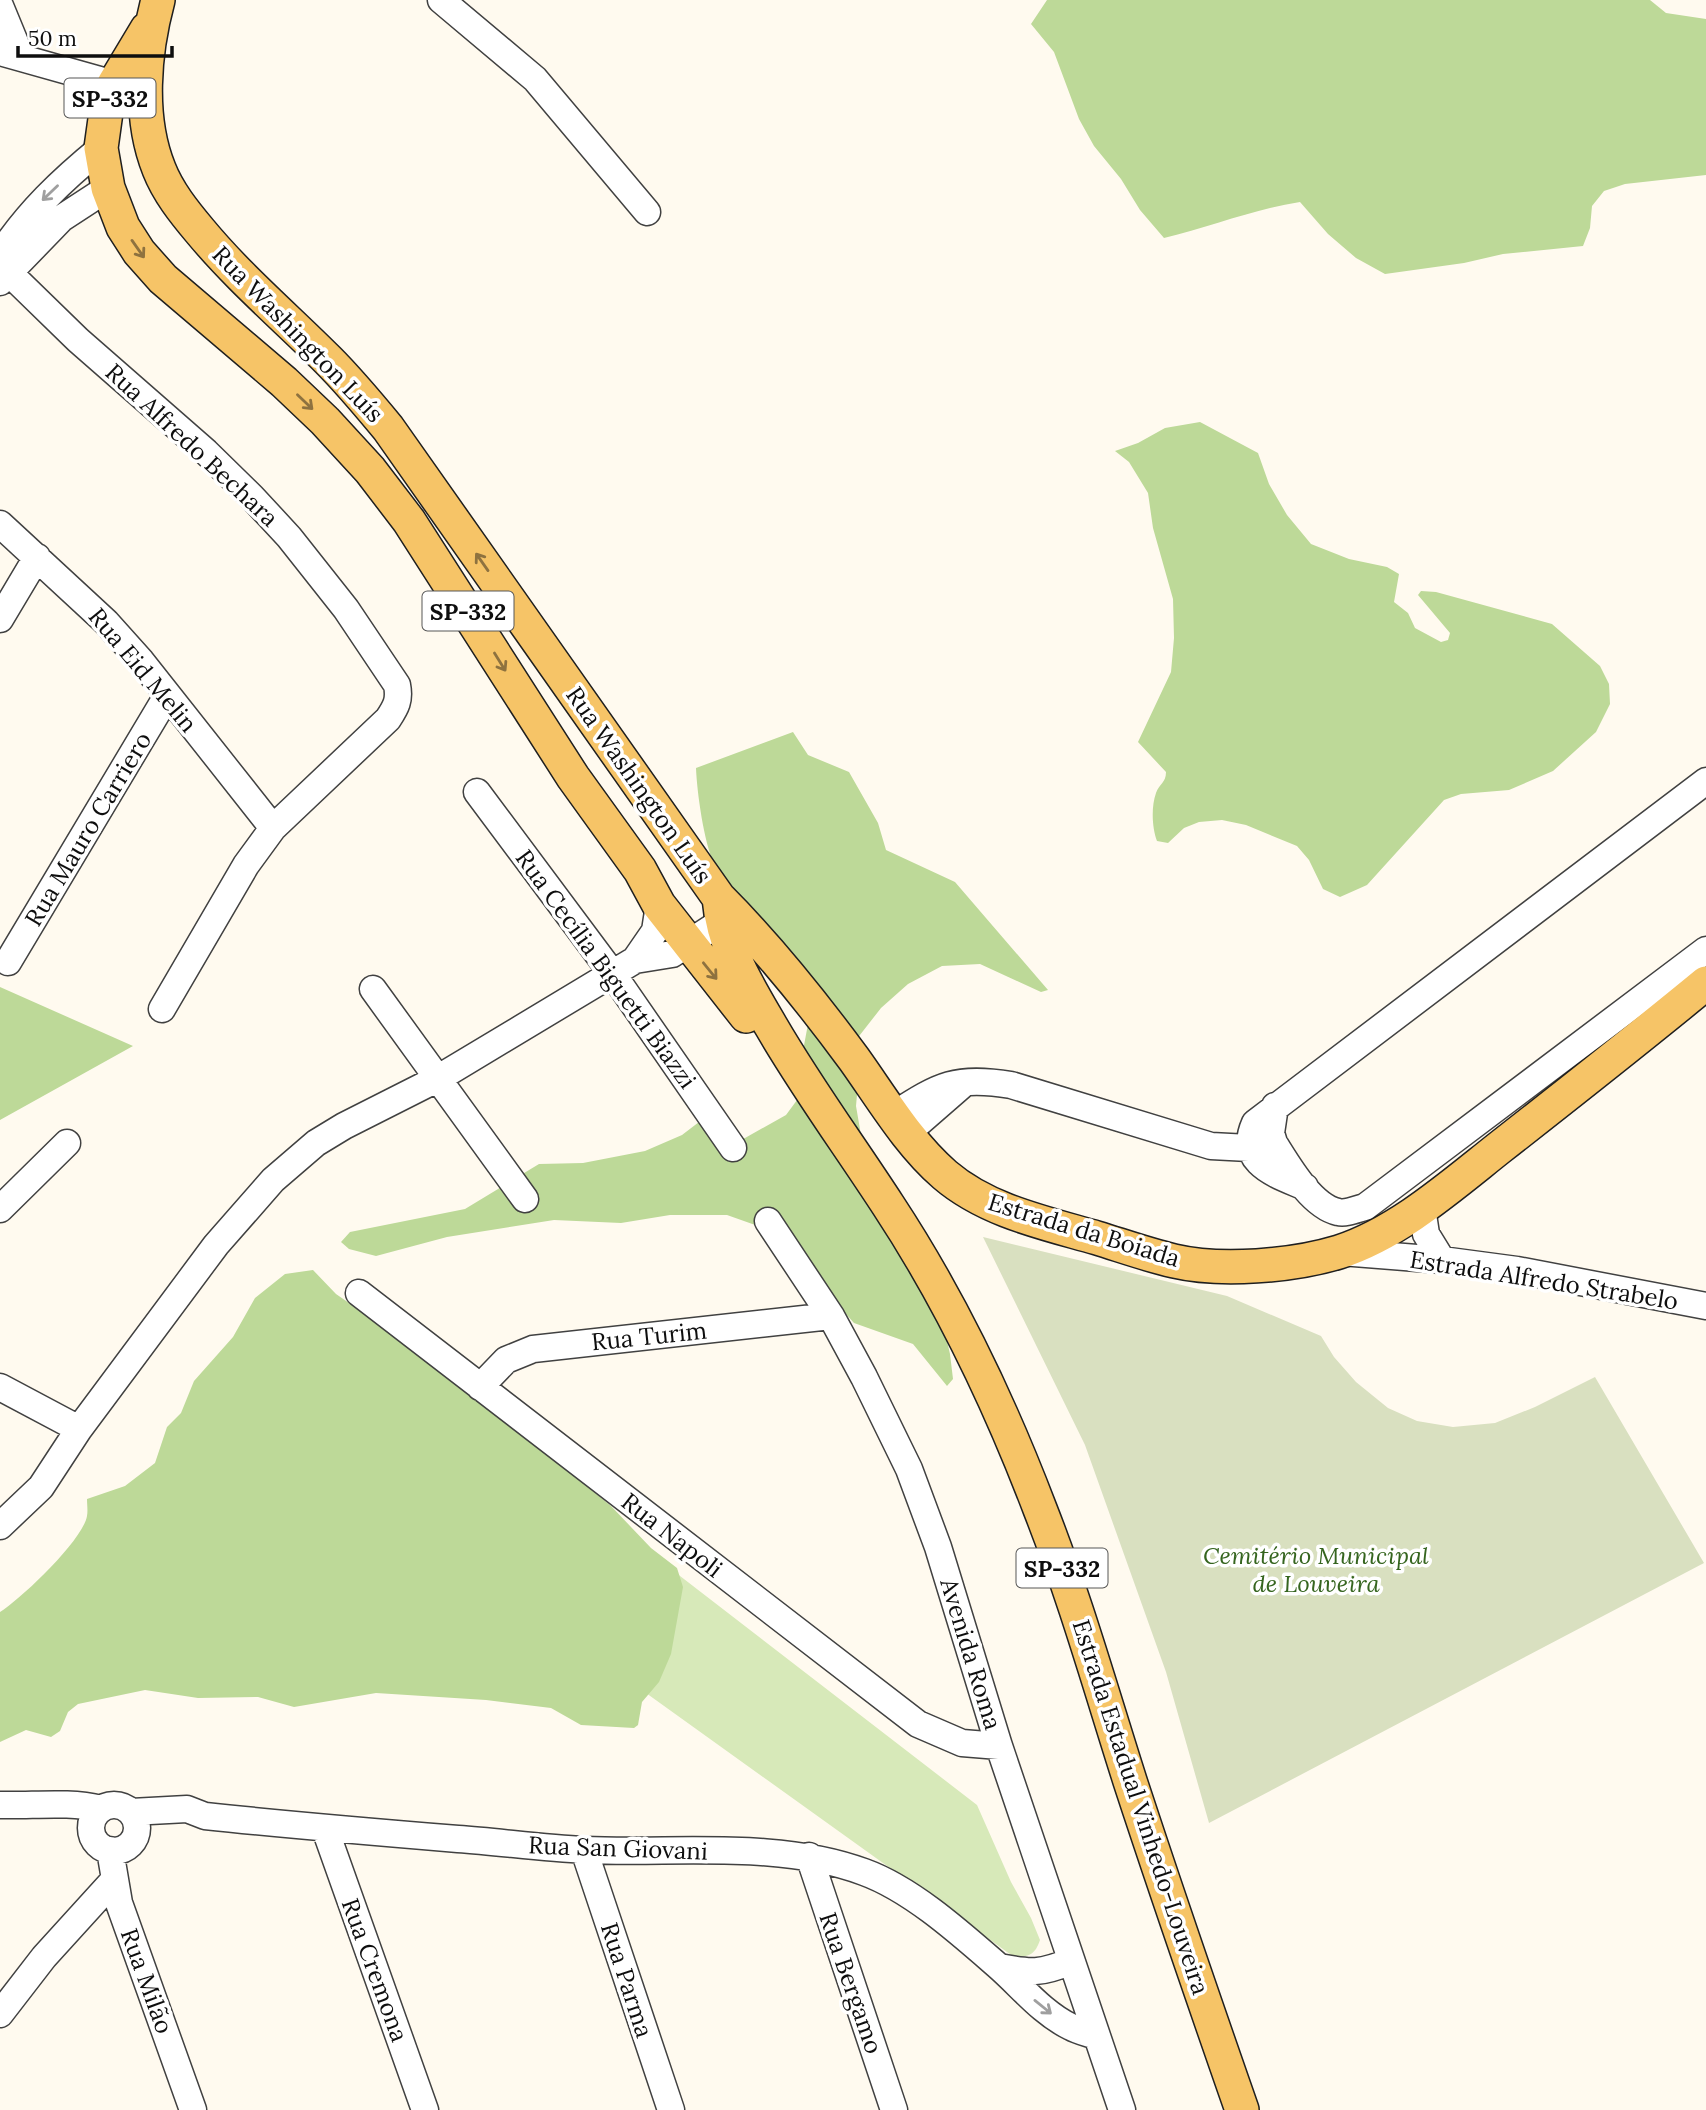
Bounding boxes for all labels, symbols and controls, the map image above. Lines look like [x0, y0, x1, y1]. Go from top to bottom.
scale bar [18, 14, 172, 58]
text: 50 m [28, 25, 77, 52]
road number: SP-332 [64, 78, 156, 118]
one-way arrow [42, 184, 59, 201]
one-way arrow [131, 239, 145, 258]
street label: Rua Washington Luís [206, 239, 390, 429]
street label: Rua Alfredo Bechara [99, 357, 285, 533]
one-way arrow [296, 394, 313, 411]
one-way arrow [475, 553, 489, 572]
road number: SP-332 [422, 592, 514, 631]
street label: Rua Eid Melin [82, 601, 204, 739]
one-way arrow [493, 651, 507, 671]
street label: Rua Washington Luís [559, 680, 719, 890]
street label: Rua Mauro Carriero [18, 726, 158, 932]
street label: Rua Cecília Biguetti Biazzi [509, 843, 703, 1095]
one-way arrow [702, 962, 717, 980]
street label: Estrada da Boiada [984, 1186, 1184, 1274]
street label: Estrada Alfredo Strabelo [1408, 1243, 1680, 1317]
street label: Rua Turim [590, 1315, 708, 1357]
street label: Rua Napoli [615, 1486, 729, 1584]
park label: Cemitério Municipal de Louveira [1203, 1540, 1429, 1599]
road number: SP-332 [1016, 1548, 1108, 1588]
street label: Avenida Roma [933, 1574, 1009, 1733]
street label: Estrada Estadual Vinhedo-Louveira [1066, 1615, 1216, 1999]
street label: Rua San Giovani [528, 1829, 708, 1867]
street label: Rua Cremona [335, 1894, 415, 2046]
street label: Rua Bergamo [812, 1908, 890, 2058]
street label: Rua Parma [594, 1919, 660, 2041]
street label: Rua Milão [114, 1924, 180, 2038]
one-way arrow [1034, 2000, 1052, 2015]

